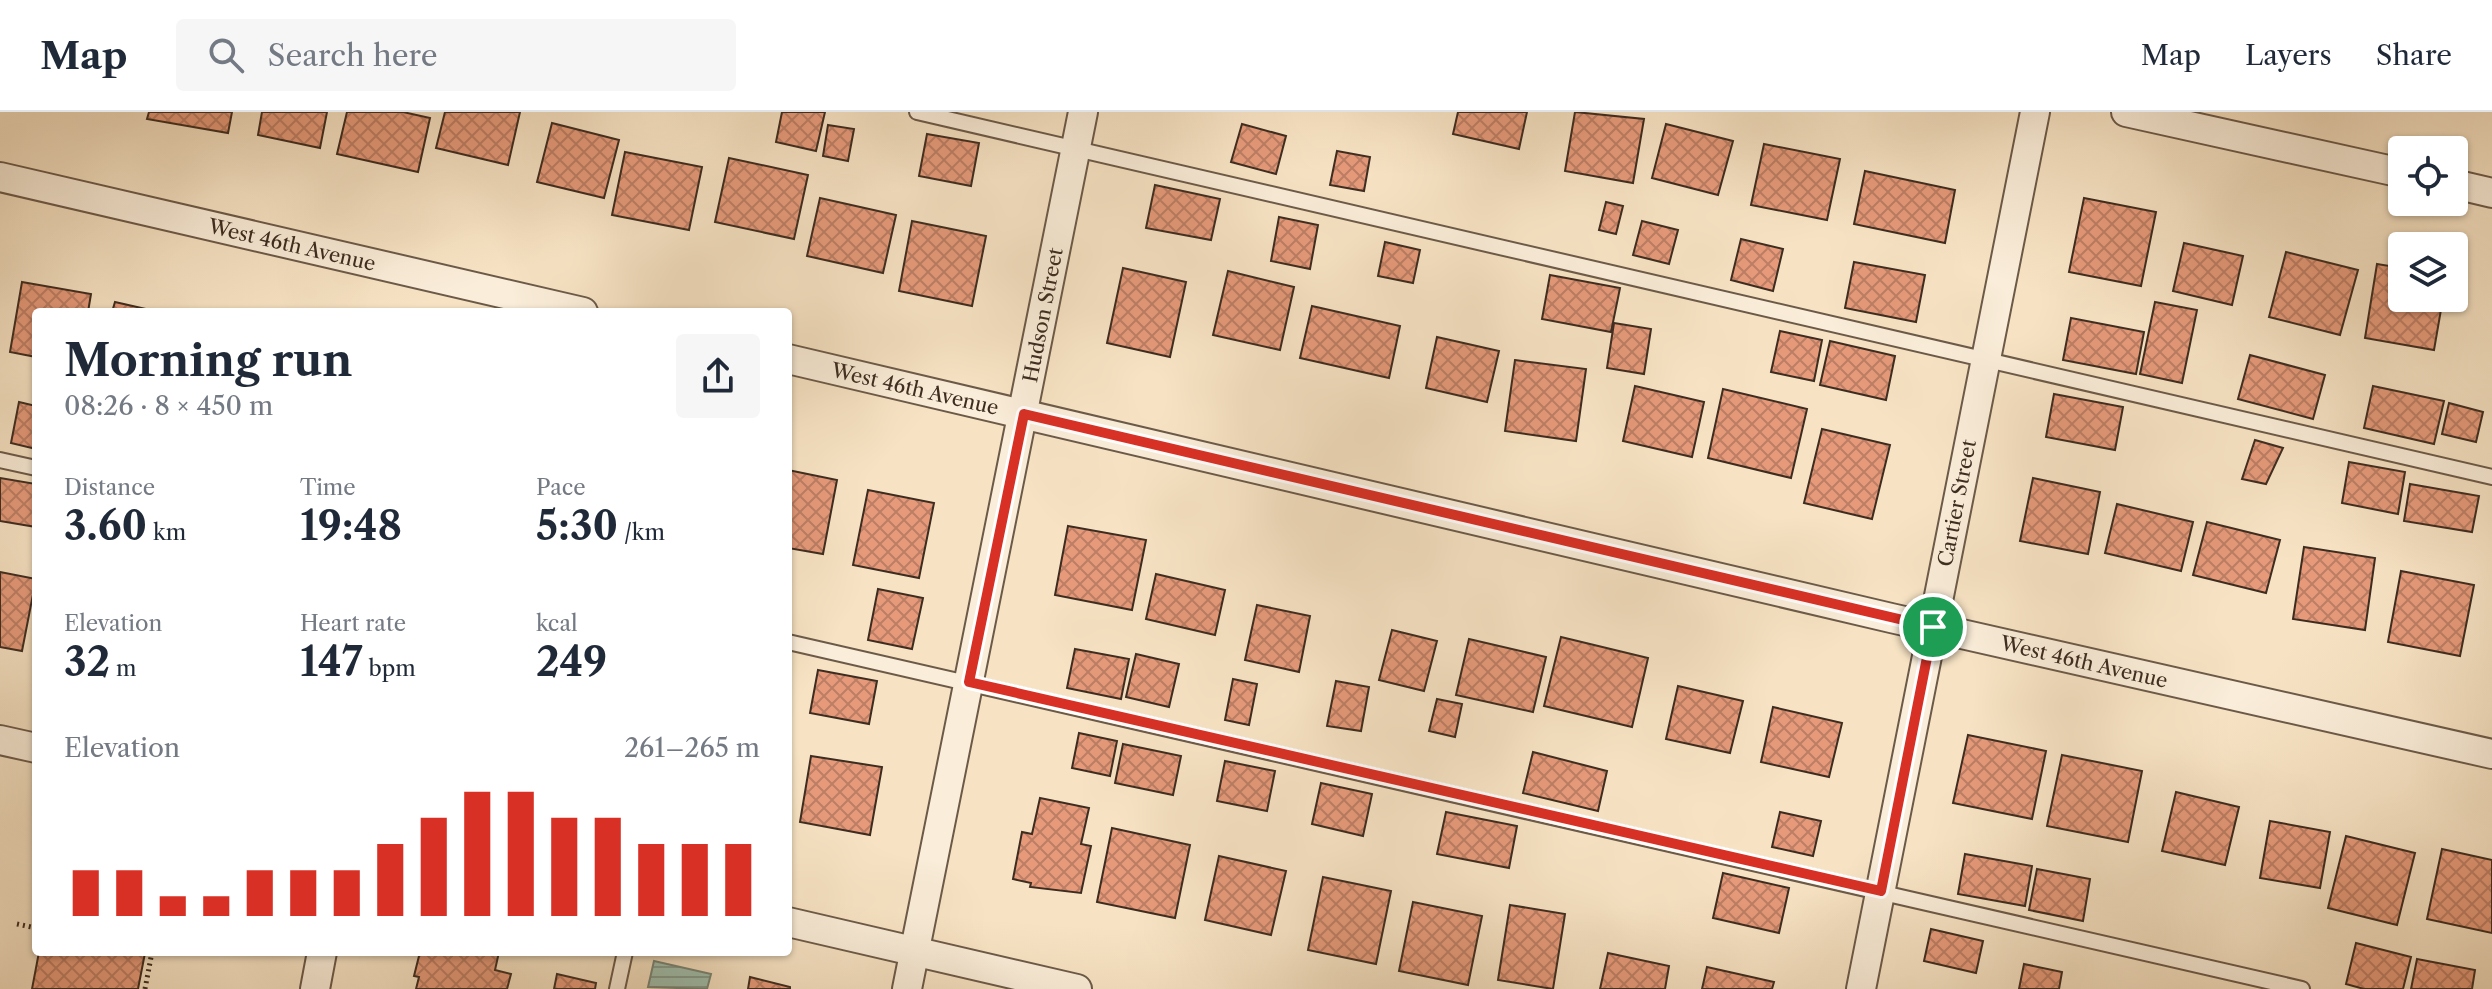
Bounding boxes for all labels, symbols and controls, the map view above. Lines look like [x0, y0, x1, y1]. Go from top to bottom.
search box [176, 19, 736, 91]
text: Map [40, 32, 128, 79]
icon: search [204, 33, 248, 77]
text: Search here [268, 37, 438, 74]
text: Map [2141, 38, 2201, 72]
text: Layers [2245, 38, 2332, 72]
text: Share [2376, 38, 2452, 72]
map controls [2388, 136, 2468, 312]
button: locate [2388, 136, 2468, 216]
street label: West 46th Avenue [205, 214, 378, 276]
button: layers [2388, 232, 2468, 312]
street label: Hudson Street [1018, 246, 1068, 384]
text: Morning run [64, 333, 353, 387]
button: share [676, 334, 760, 418]
street label: West 46th Avenue [828, 358, 1001, 420]
text: 08:26 · 8 × 450 m [64, 390, 273, 422]
street label: Cartier Street [1933, 437, 1981, 569]
text: Distance [64, 474, 155, 501]
text: Time [300, 474, 356, 501]
text: Pace [536, 474, 586, 501]
text: 3.60 [64, 501, 147, 550]
text: 19:48 [300, 501, 402, 550]
text: 5:30 [536, 501, 618, 550]
text: km [147, 519, 186, 546]
text: /km [618, 519, 665, 546]
pin [1899, 593, 1967, 661]
icon: arrive [1911, 605, 1955, 649]
text: Elevation [64, 610, 162, 637]
text: Heart rate [300, 610, 406, 637]
text: kcal [536, 610, 578, 637]
street label: West 46th Avenue [1997, 631, 2170, 693]
text: 32 [64, 637, 110, 686]
text: 147 [300, 637, 363, 686]
text: 249 [536, 637, 607, 686]
text: m [110, 655, 137, 682]
text: bpm [363, 655, 416, 682]
text: Elevation [64, 732, 180, 764]
text: 261–265 m [624, 732, 760, 764]

